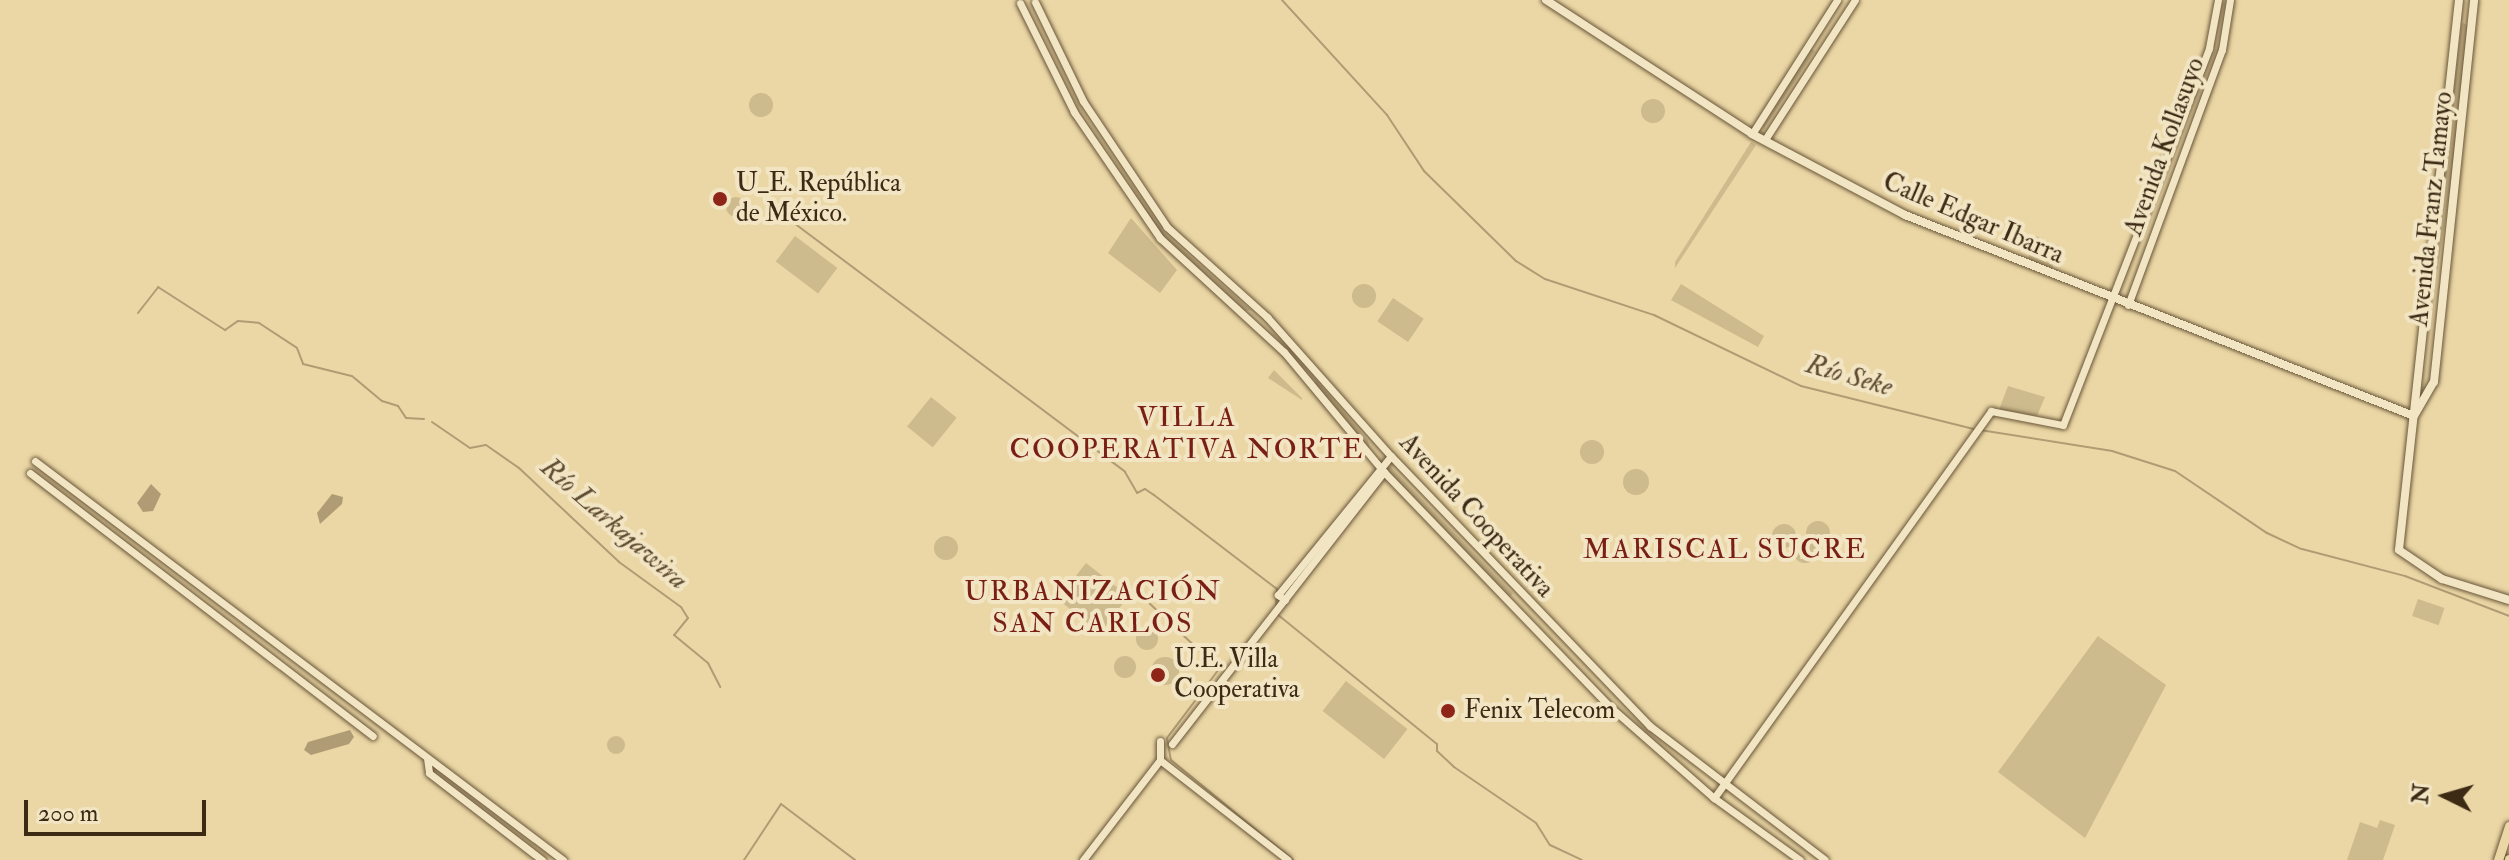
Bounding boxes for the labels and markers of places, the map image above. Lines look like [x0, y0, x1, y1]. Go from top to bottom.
place label: U_E. República de México. [736, 168, 901, 230]
marker: U_E. República de México. [711, 190, 729, 208]
place label: U.E. Villa Cooperativa [1174, 644, 1299, 706]
marker: U.E. Villa Cooperativa [1149, 666, 1167, 684]
place label: Fenix Telecom [1464, 695, 1615, 727]
marker: Fenix Telecom [1439, 702, 1457, 720]

